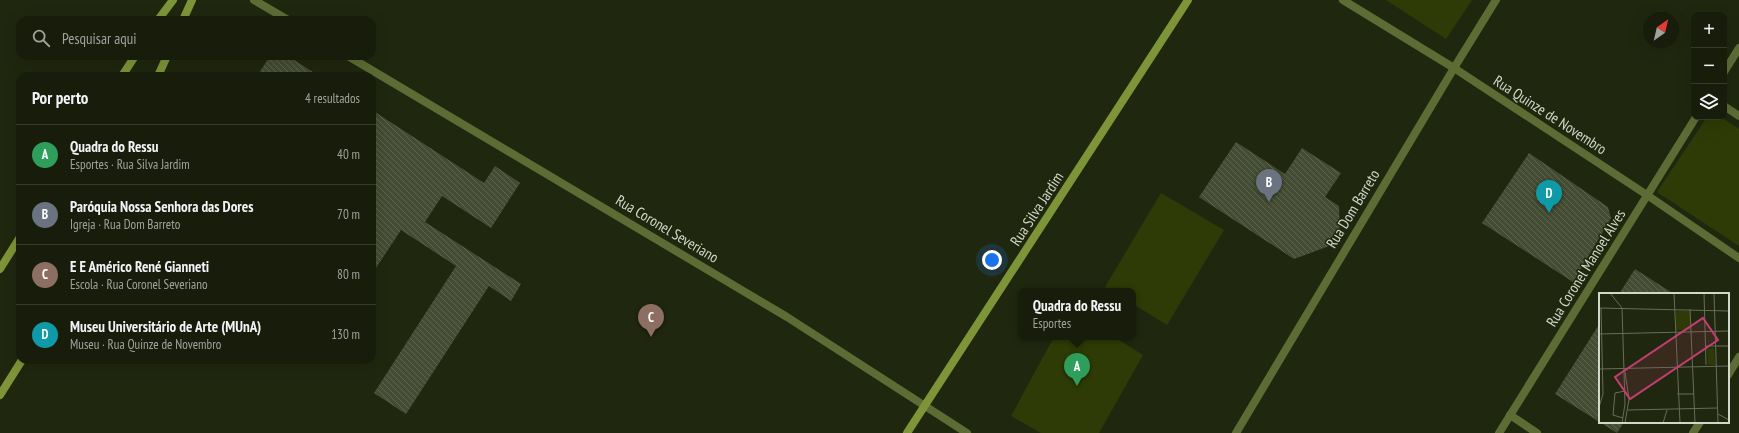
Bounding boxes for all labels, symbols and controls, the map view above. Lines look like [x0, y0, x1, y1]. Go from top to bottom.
north arrow [1643, 12, 1679, 48]
map controls [1691, 12, 1727, 120]
button: + [1691, 12, 1727, 48]
search box [16, 16, 376, 60]
icon: search [30, 27, 52, 49]
text: Pesquisar aqui [62, 29, 136, 48]
button: − [1691, 48, 1727, 84]
street label: Rua Quinze de Novembro [1490, 71, 1610, 158]
button: layers [1691, 84, 1727, 120]
text: Por perto [32, 87, 88, 109]
text: 4 resultados [305, 90, 360, 107]
text: Quadra do Ressu [70, 137, 159, 156]
text: A [42, 146, 48, 163]
text: 40 m [337, 146, 360, 163]
text: Esportes · Rua Silva Jardim [70, 156, 190, 173]
street label: Rua Dom Barreto [1322, 166, 1383, 251]
street label: Rua Silva Jardim [1006, 168, 1068, 249]
pin: B [1256, 169, 1282, 202]
pin: D [1536, 180, 1562, 213]
street label: Rua Coronel Severiano [612, 190, 722, 267]
text: Paróquia Nossa Senhora das Dores [70, 197, 253, 216]
text: B [42, 206, 48, 223]
text: 70 m [337, 206, 360, 223]
street label: Rua Coronel Manoel Alves [1542, 206, 1629, 330]
text: Igreja · Rua Dom Barreto [70, 216, 180, 233]
your location [982, 250, 1002, 270]
text: E E Américo René Gianneti [70, 257, 209, 276]
text: C [42, 266, 48, 283]
text: 80 m [337, 266, 360, 283]
text: Escola · Rua Coronel Severiano [70, 276, 208, 293]
popup [1018, 288, 1136, 340]
inset map [1599, 293, 1729, 423]
text: Quadra do Ressu [1033, 296, 1121, 315]
pin: C [638, 304, 664, 337]
text: Esportes [1033, 315, 1071, 332]
text: Museu Universitário de Arte (MUnA) [70, 317, 261, 336]
text: D [42, 326, 48, 343]
text: 130 m [331, 326, 360, 343]
text: Museu · Rua Quinze de Novembro [70, 336, 221, 353]
pin: A [1064, 353, 1090, 386]

